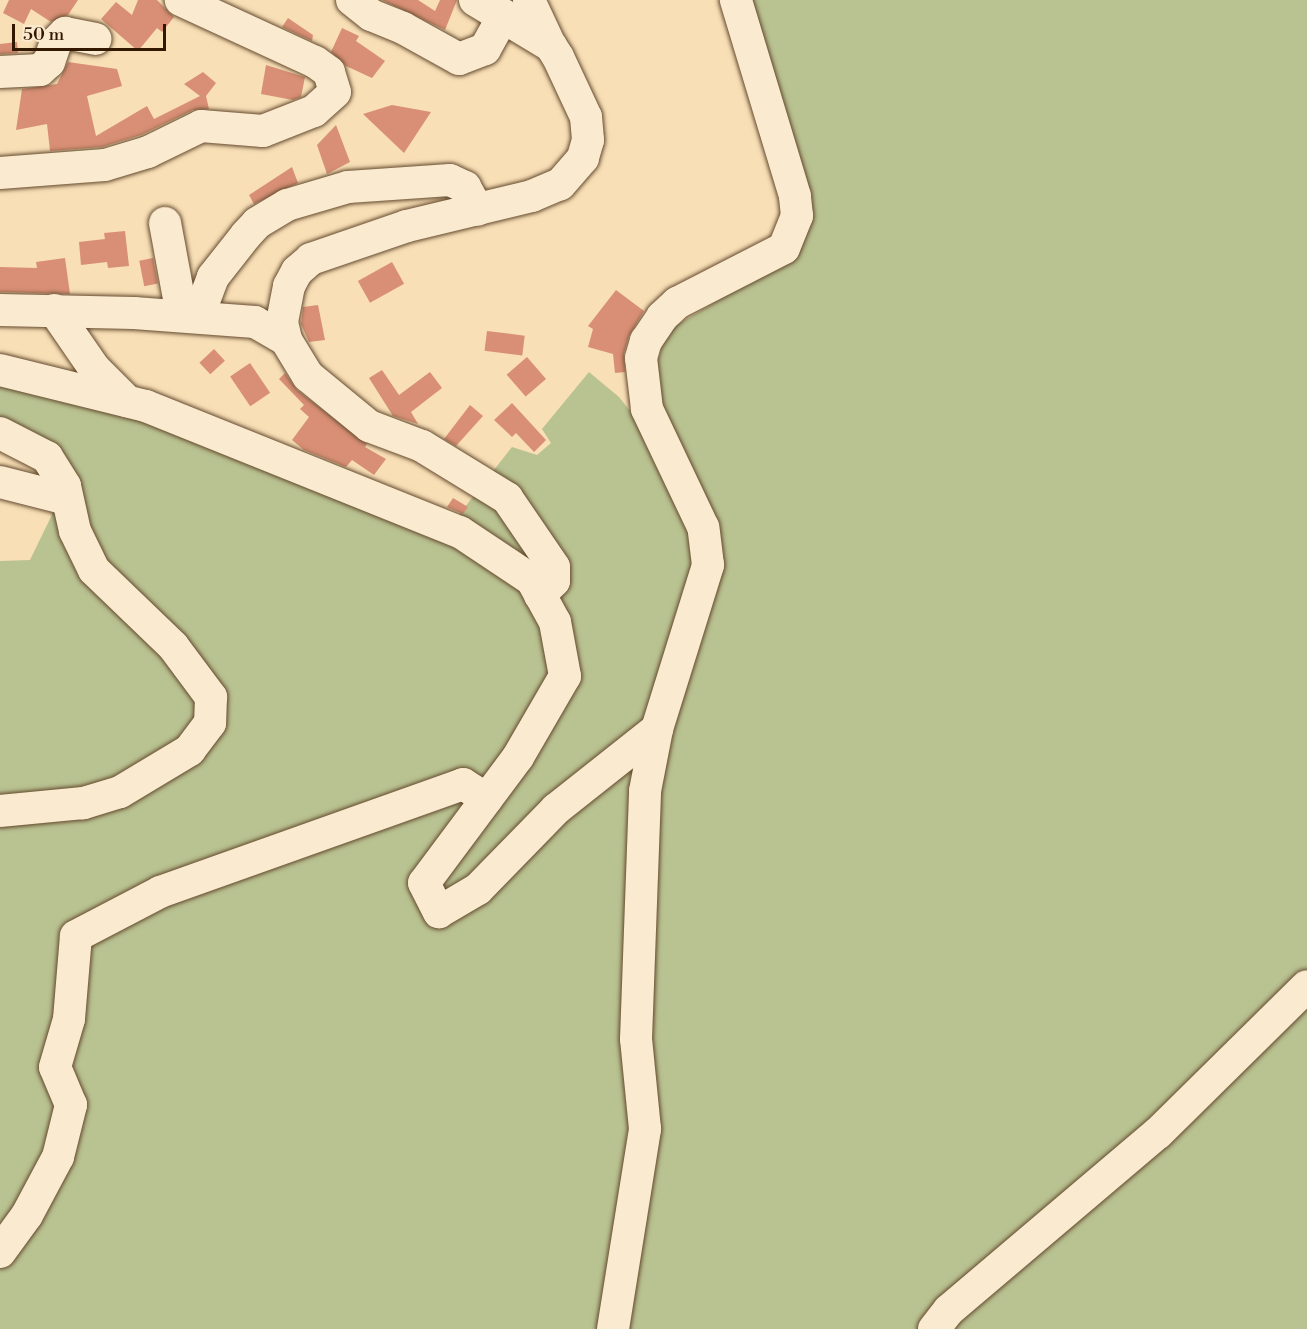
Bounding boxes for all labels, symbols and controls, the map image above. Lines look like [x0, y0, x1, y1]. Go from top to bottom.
scale bar [15, 12, 170, 50]
text: 50 m [23, 23, 64, 46]

